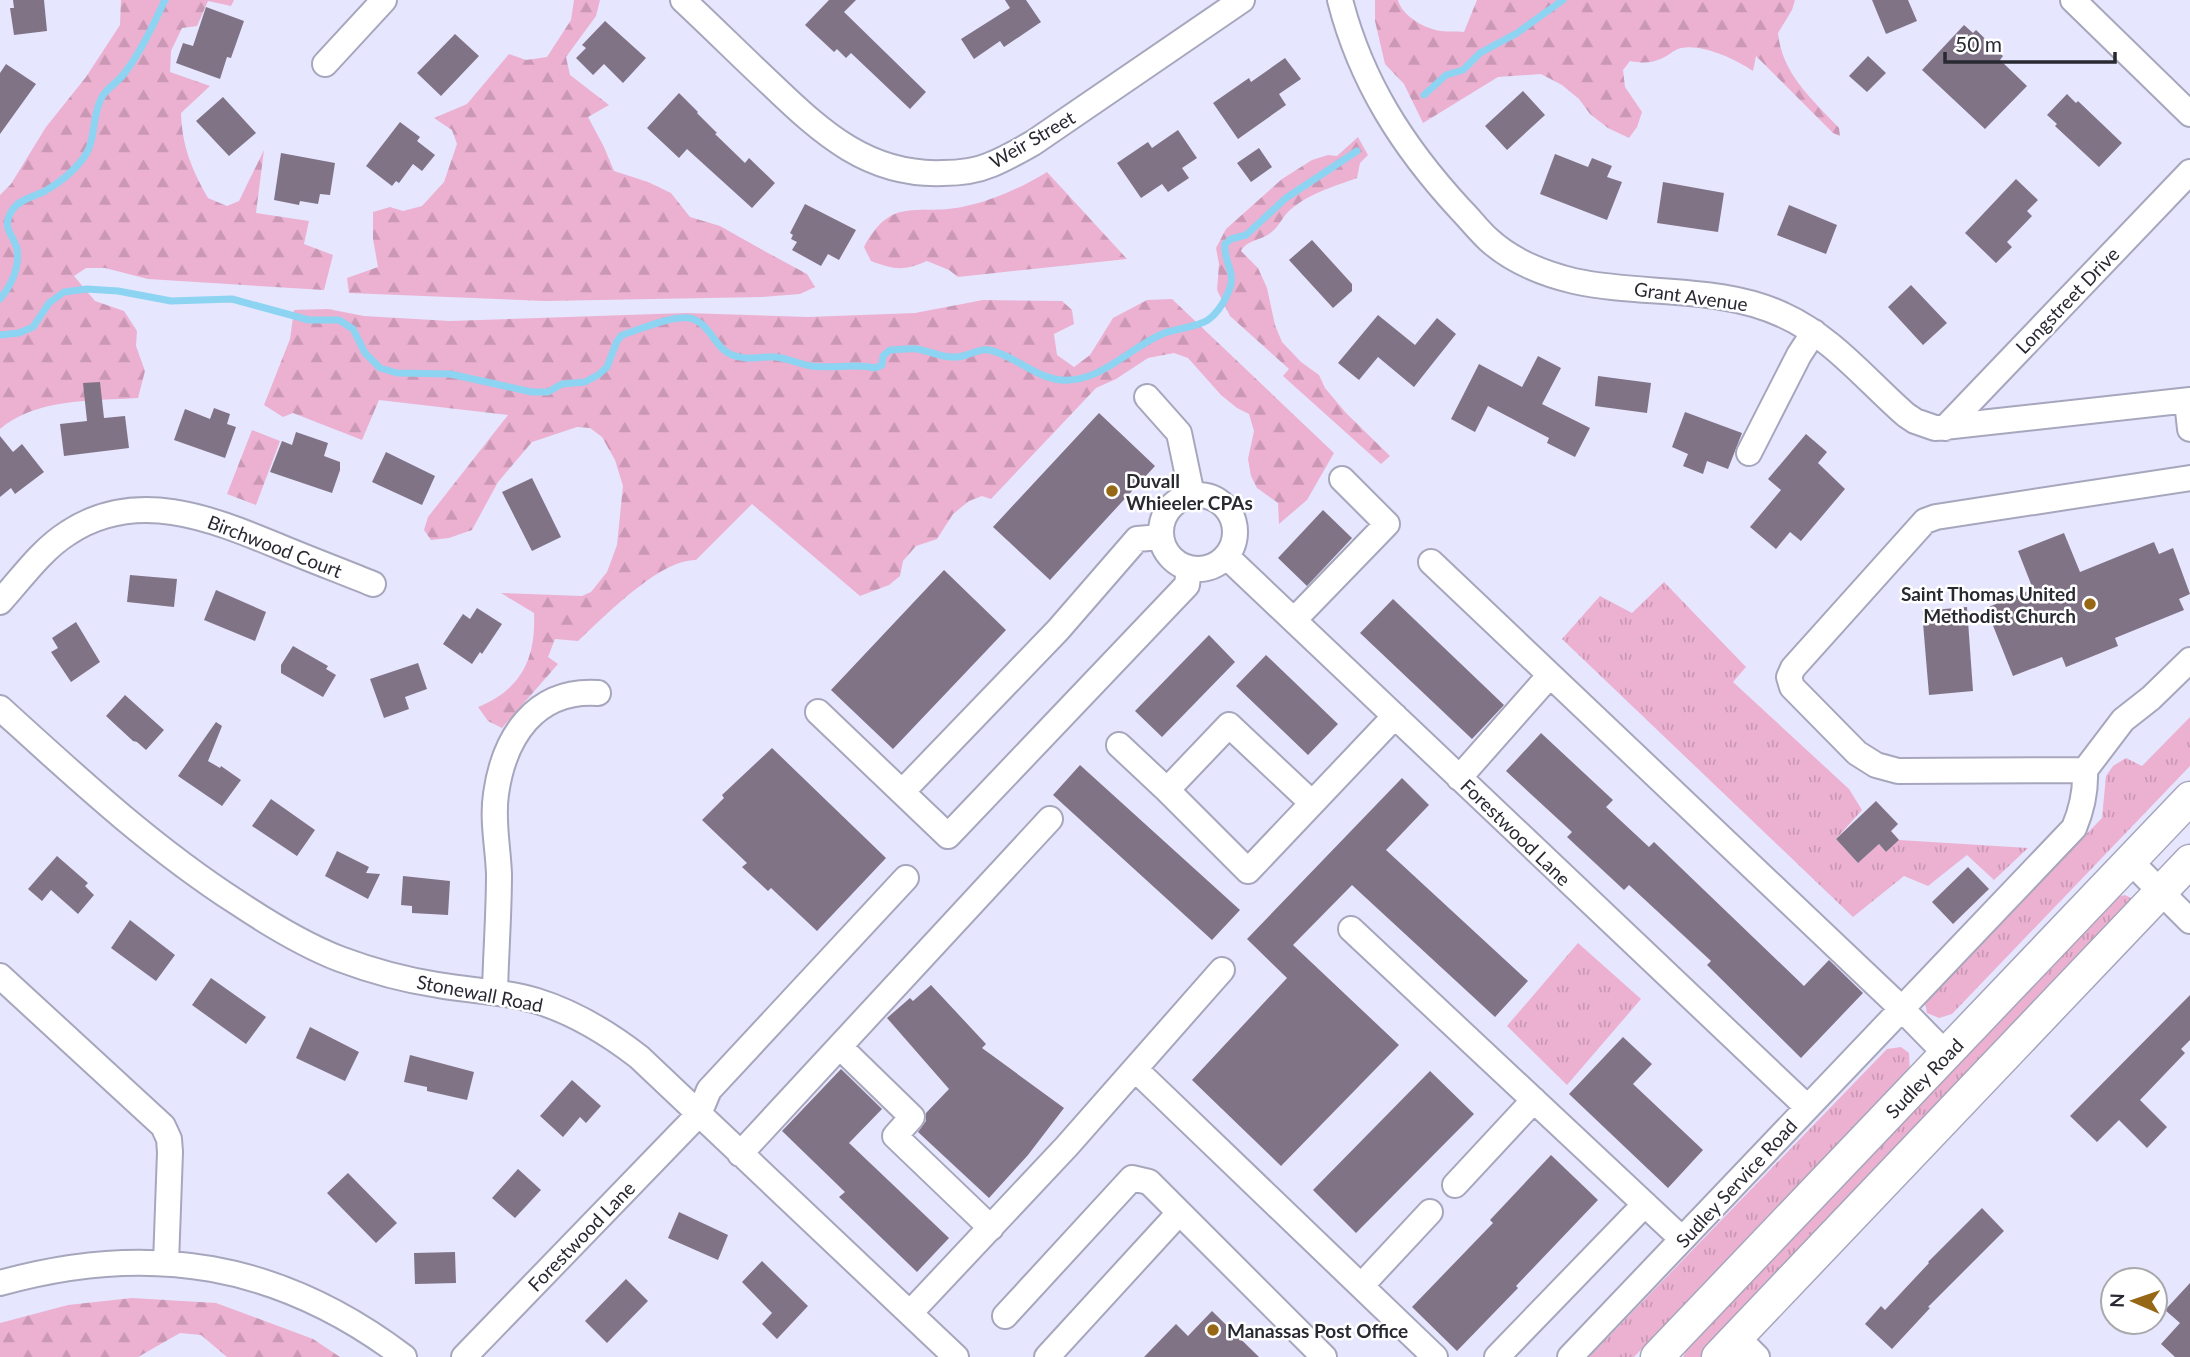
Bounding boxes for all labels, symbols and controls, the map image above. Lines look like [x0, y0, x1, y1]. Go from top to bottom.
scale bar [1945, 21, 2115, 65]
text: 50 m [1955, 31, 2002, 56]
street label: Weir Street [985, 105, 1079, 173]
street label: Longstreet Drive [2010, 242, 2124, 358]
street label: Grant Avenue [1633, 277, 1749, 315]
place label: Duvall Whieeler CPAs [1126, 469, 1253, 514]
marker: Duvall Whieeler CPAs [1104, 483, 1120, 499]
street label: Birchwood Court [204, 510, 346, 582]
place label: Saint Thomas United Methodist Church [1901, 582, 2076, 627]
marker: Saint Thomas United Methodist Church [2082, 596, 2098, 612]
street label: Forestwood Lane [1456, 774, 1576, 890]
street label: Stonewall Road [415, 969, 545, 1017]
street label: Sudley Road [1880, 1033, 1968, 1123]
street label: Sudley Service Road [1671, 1114, 1801, 1252]
street label: Forestwood Lane [523, 1176, 639, 1296]
north arrow [2099, 1266, 2169, 1336]
text: N [2105, 1293, 2128, 1308]
place label: Manassas Post Office [1227, 1319, 1408, 1342]
marker: Manassas Post Office [1205, 1322, 1221, 1338]

